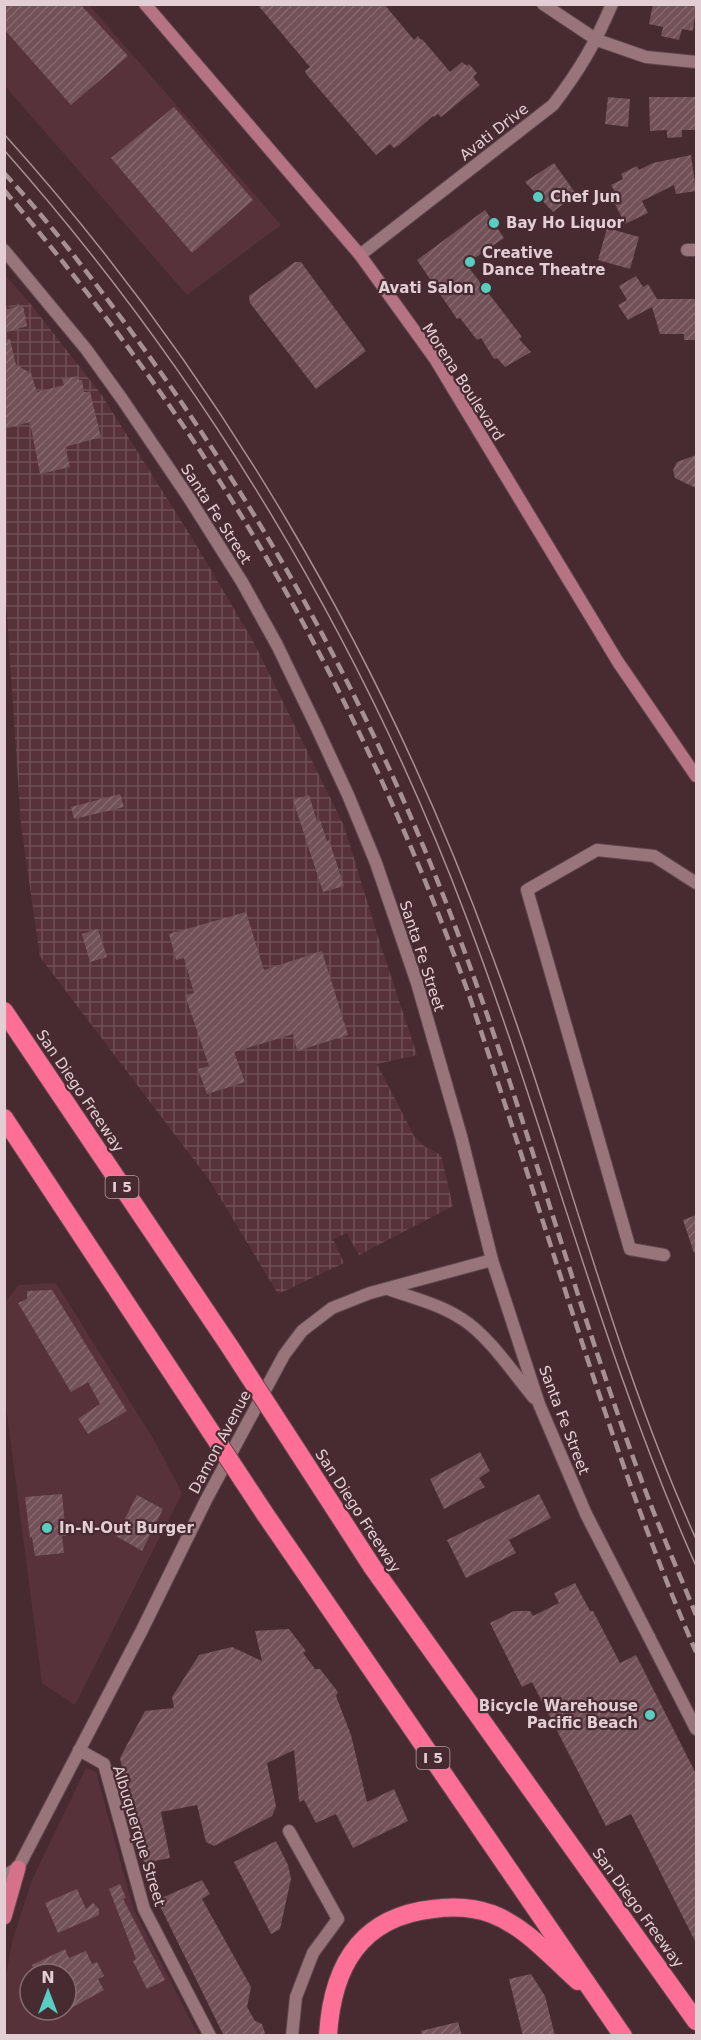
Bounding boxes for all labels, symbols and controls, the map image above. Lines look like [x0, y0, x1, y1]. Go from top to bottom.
street label: Avati Drive [456, 100, 532, 164]
place label: Chef Jun [550, 188, 621, 206]
marker: Chef Jun [531, 190, 545, 204]
place label: Bay Ho Liquor [506, 214, 625, 232]
marker: Bay Ho Liquor [487, 216, 501, 230]
place label: Creative Dance Theatre [482, 244, 606, 279]
marker: Creative Dance Theatre [463, 255, 477, 269]
place label: Avati Salon [378, 279, 474, 297]
marker: Avati Salon [479, 281, 493, 295]
street label: Morena Boulevard [418, 320, 508, 444]
street label: Santa Fe Street [177, 461, 255, 567]
street label: Santa Fe Street [396, 898, 448, 1014]
street label: San Diego Freeway [32, 1026, 128, 1156]
road number: I 5 [106, 1176, 138, 1198]
street label: Santa Fe Street [535, 1363, 593, 1477]
street label: Damon Avenue [185, 1387, 255, 1497]
street label: San Diego Freeway [311, 1446, 405, 1576]
place label: In-N-Out Burger [59, 1519, 195, 1537]
marker: In-N-Out Burger [40, 1521, 54, 1535]
place label: Bicycle Warehouse Pacific Beach [479, 1697, 638, 1732]
marker: Bicycle Warehouse Pacific Beach [643, 1708, 657, 1722]
road number: I 5 [416, 1747, 450, 1769]
street label: Albuquerque Street [109, 1763, 169, 1909]
street label: San Diego Freeway [589, 1845, 688, 1971]
north arrow [18, 1962, 78, 2022]
text: N [41, 1968, 55, 1987]

